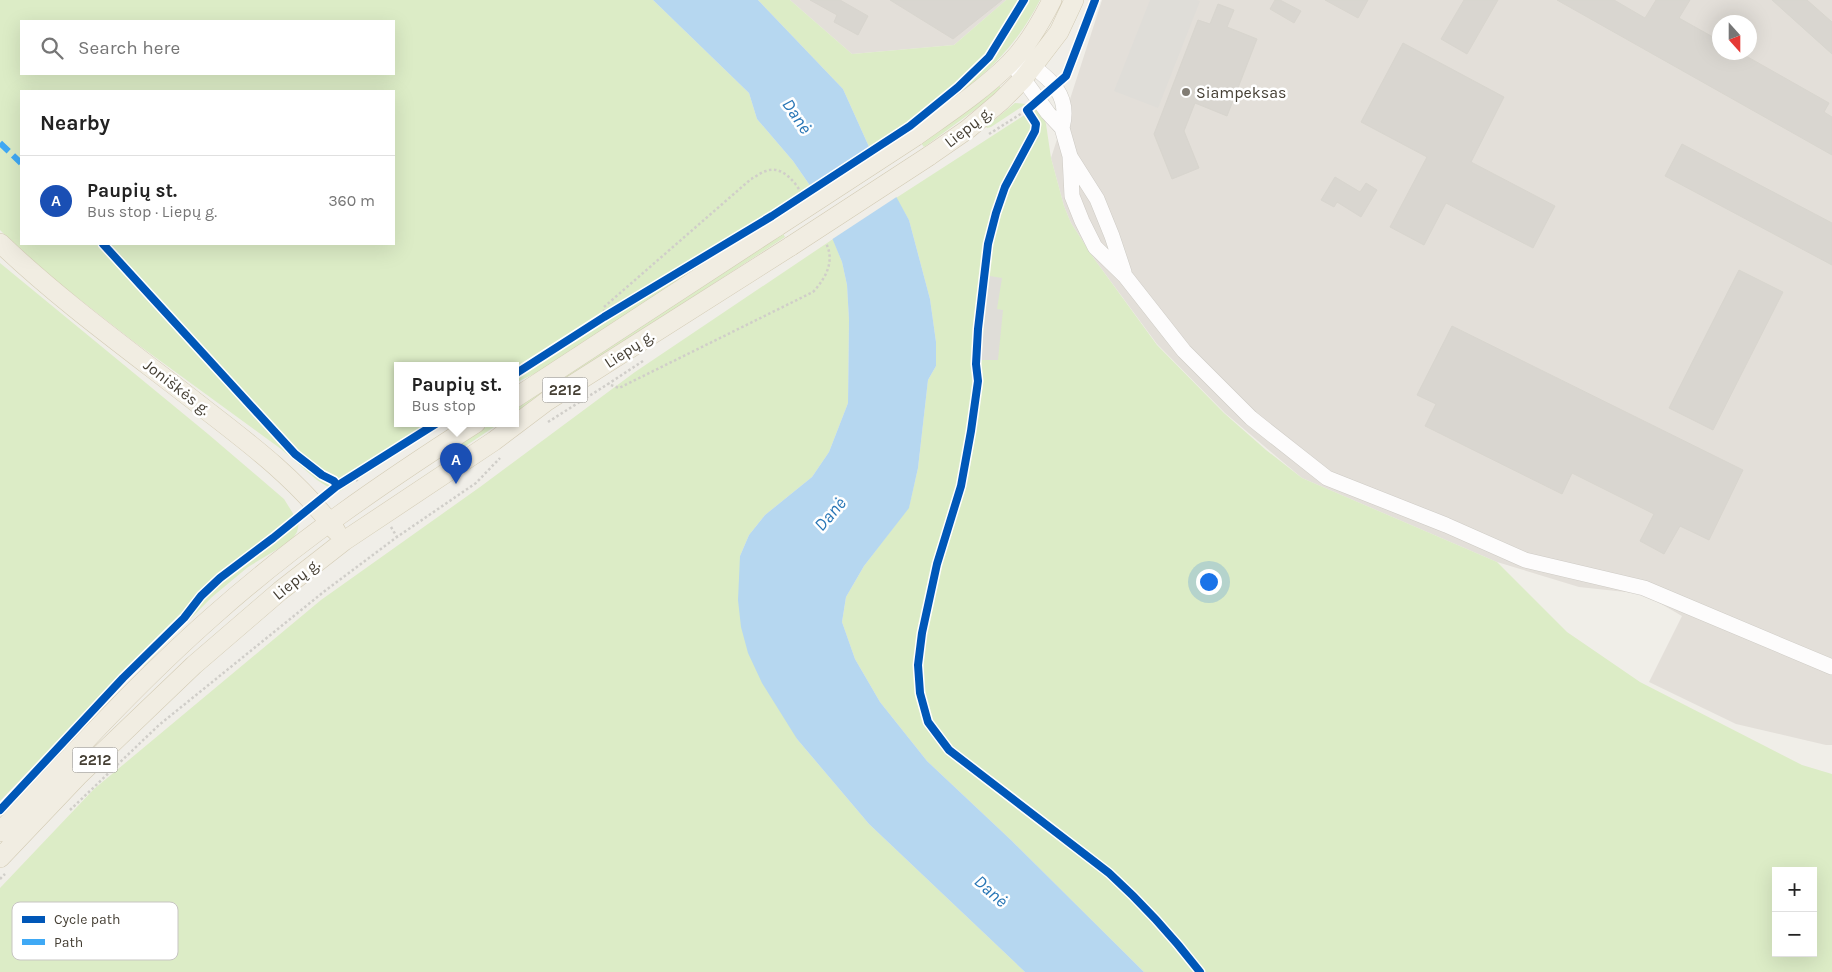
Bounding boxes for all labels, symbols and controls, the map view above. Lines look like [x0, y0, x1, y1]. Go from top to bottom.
north arrow [1712, 15, 1757, 60]
search box [20, 20, 395, 75]
icon: search [38, 34, 66, 62]
text: Search here [78, 37, 180, 59]
place label: Siampeksas [1196, 83, 1286, 102]
marker: Siampeksas [1180, 86, 1192, 98]
water label: Danė [777, 94, 817, 138]
street label: Liepų g. [940, 102, 996, 151]
text: Nearby [40, 111, 110, 135]
text: Paupių st. [87, 180, 177, 202]
text: A [51, 191, 61, 210]
text: 360 m [328, 191, 375, 210]
text: Bus stop · Liepų g. [87, 202, 217, 221]
street label: Liepų g. [601, 326, 657, 372]
street label: Joniškės g. [140, 355, 214, 419]
popup [394, 362, 519, 427]
text: Paupių st. [411, 374, 502, 396]
road number: 2212 [542, 378, 588, 402]
text: Bus stop [411, 396, 476, 415]
pin: A [440, 443, 472, 484]
water label: Danė [809, 492, 851, 536]
street label: Liepų g. [269, 554, 324, 604]
your location [1196, 569, 1222, 595]
road number: 2212 [72, 748, 118, 772]
map controls [1772, 867, 1817, 957]
button: + [1772, 867, 1817, 912]
water label: Danė [970, 870, 1012, 912]
legend [12, 902, 178, 960]
text: Cycle path [54, 911, 120, 928]
button: − [1772, 912, 1817, 957]
text: Path [54, 934, 83, 951]

